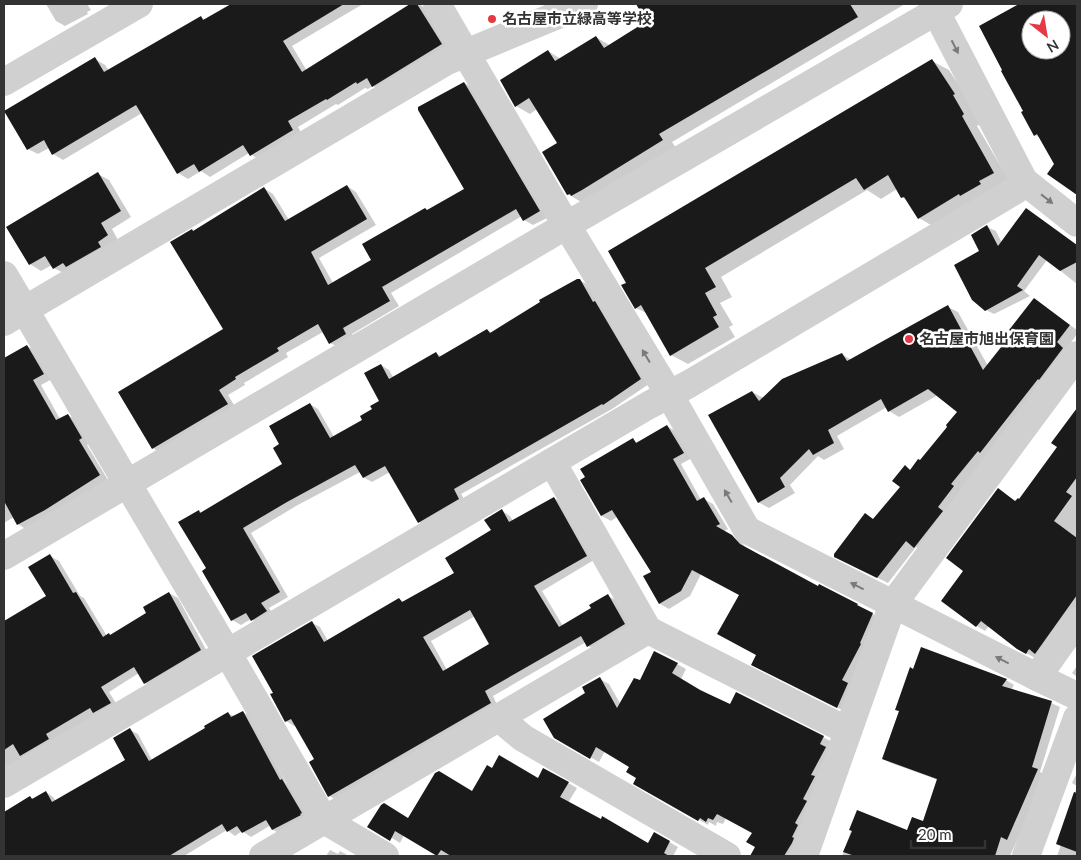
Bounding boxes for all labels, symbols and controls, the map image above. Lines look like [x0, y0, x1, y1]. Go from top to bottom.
place label: 名古屋市立緑高等学校 [502, 9, 652, 27]
north arrow [1021, 10, 1071, 60]
marker: 名古屋市立緑高等学校 [486, 13, 498, 25]
text: N [1044, 37, 1062, 57]
one-way arrow [951, 40, 959, 54]
one-way arrow [1040, 194, 1054, 204]
place label: 名古屋市旭出保育園 [919, 329, 1054, 347]
marker: 名古屋市旭出保育園 [903, 333, 915, 345]
one-way arrow [641, 349, 650, 362]
one-way arrow [723, 489, 732, 503]
one-way arrow [850, 582, 864, 590]
one-way arrow [995, 656, 1009, 664]
scale bar [911, 818, 985, 850]
text: 20 m [918, 825, 952, 843]

